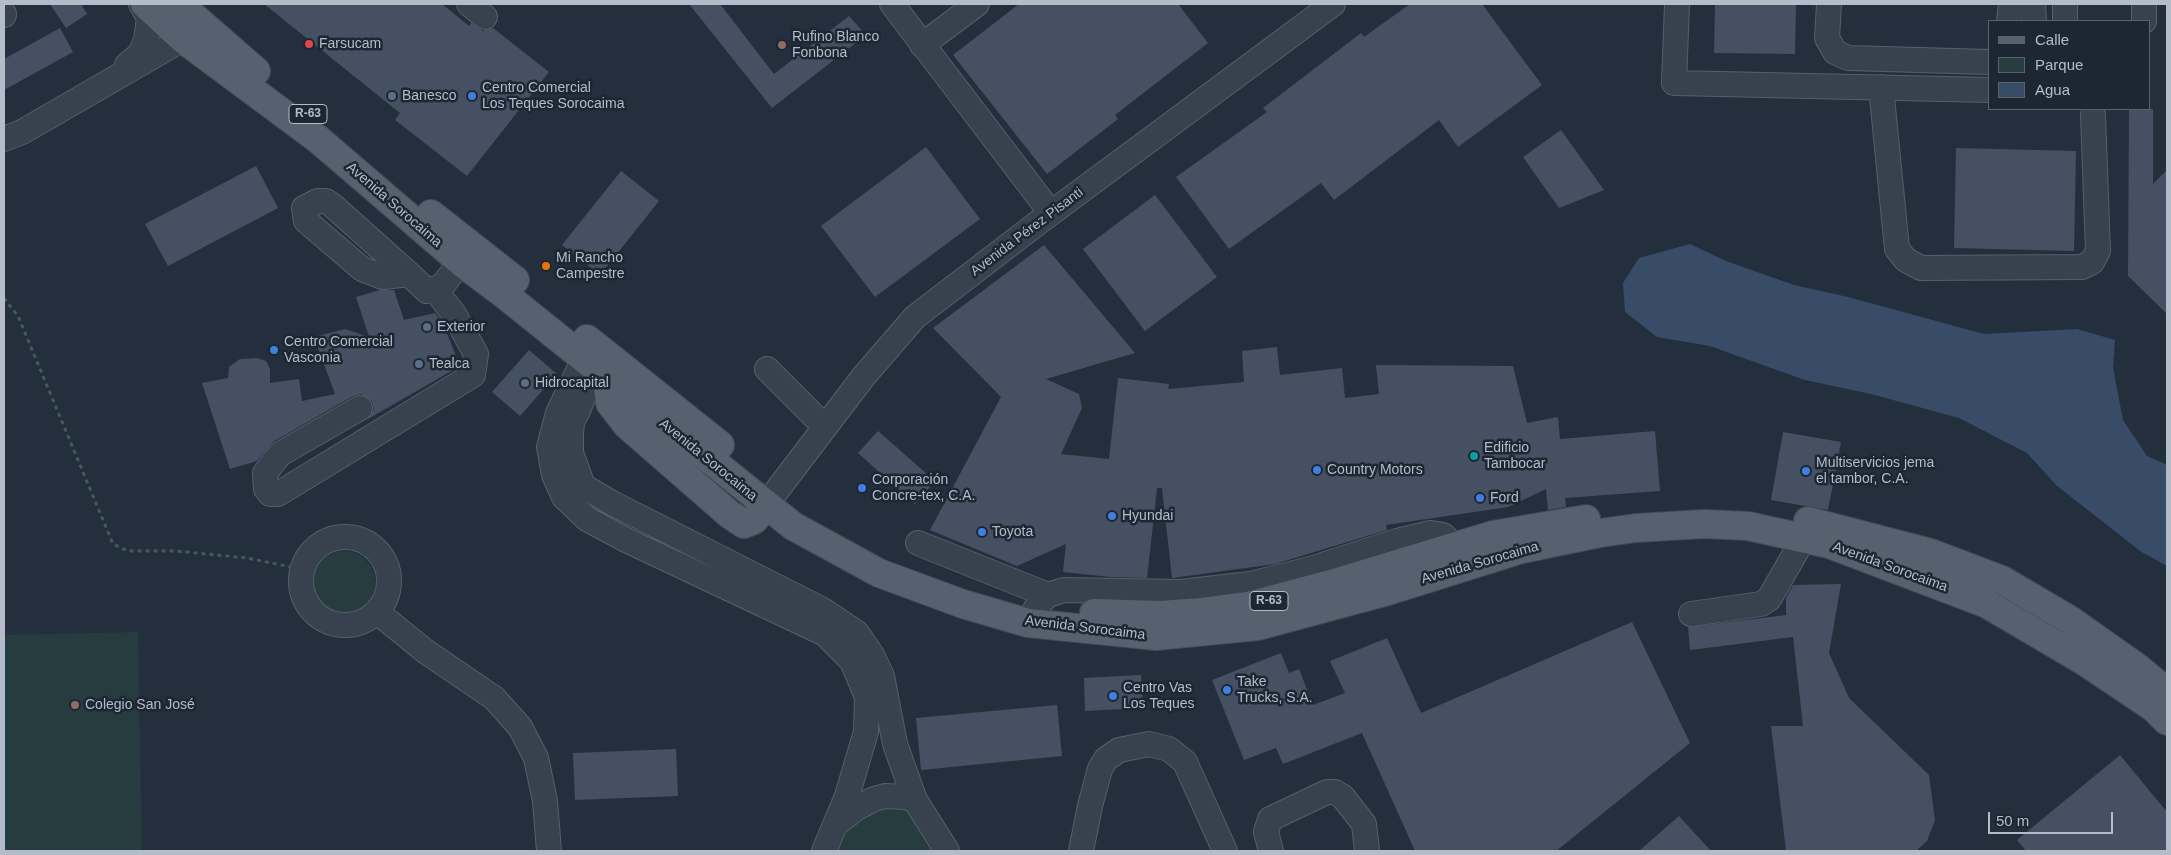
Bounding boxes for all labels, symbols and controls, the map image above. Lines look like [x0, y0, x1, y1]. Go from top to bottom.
legend [1988, 20, 2151, 110]
place label: Rufino Blanco Fonbona [792, 29, 879, 62]
text: Calle [2035, 31, 2069, 48]
place label: Farsucam [319, 36, 381, 52]
marker: Farsucam [303, 38, 315, 50]
marker: Rufino Blanco Fonbona [776, 39, 788, 51]
text: Parque [2035, 56, 2083, 73]
place label: Centro Comercial Los Teques Sorocaima [482, 80, 624, 112]
text: Agua [2035, 81, 2070, 98]
place label: Banesco [402, 88, 456, 104]
marker: Banesco [386, 90, 398, 102]
marker: Centro Comercial Los Teques Sorocaima [466, 90, 478, 102]
road number: R-63 [289, 105, 327, 124]
street label: Avenida Sorocaima [343, 159, 445, 251]
street label: Avenida Pérez Pisanti [967, 184, 1087, 280]
place label: Mi Rancho Campestre [556, 250, 624, 282]
marker: Mi Rancho Campestre [540, 260, 552, 272]
place label: Exterior [437, 319, 485, 335]
marker: Exterior [421, 321, 433, 333]
place label: Centro Comercial Vasconia [284, 334, 393, 367]
marker: Centro Comercial Vasconia [268, 344, 280, 356]
place label: Tealca [429, 356, 469, 372]
marker: Tealca [413, 358, 425, 370]
place label: Hidrocapital [535, 375, 609, 391]
marker: Hidrocapital [519, 377, 531, 389]
street label: Avenida Sorocaima [656, 415, 760, 505]
place label: Edificio Tambocar [1484, 440, 1545, 472]
marker: Edificio Tambocar [1468, 450, 1480, 462]
place label: Multiservicios jema el tambor, C.A. [1816, 455, 1934, 488]
place label: Country Motors [1327, 462, 1423, 478]
marker: Country Motors [1311, 464, 1323, 476]
marker: Multiservicios jema el tambor, C.A. [1800, 465, 1812, 477]
place label: Corporación Concre-tex, C.A. [872, 472, 975, 504]
marker: Corporación Concre-tex, C.A. [856, 482, 868, 494]
place label: Ford [1490, 490, 1519, 506]
marker: Ford [1474, 492, 1486, 504]
place label: Hyundai [1122, 508, 1173, 524]
marker: Hyundai [1106, 510, 1118, 522]
place label: Toyota [992, 524, 1033, 540]
marker: Toyota [976, 526, 988, 538]
street label: Avenida Sorocaima [1419, 538, 1541, 588]
street label: Avenida Sorocaima [1830, 538, 1950, 596]
road number: R-63 [1250, 592, 1288, 610]
street label: Avenida Sorocaima [1024, 612, 1146, 644]
place label: Take Trucks, S.A. [1237, 674, 1313, 706]
place label: Centro Vas Los Teques [1123, 680, 1195, 712]
marker: Take Trucks, S.A. [1221, 684, 1233, 696]
marker: Centro Vas Los Teques [1107, 690, 1119, 702]
place label: Colegio San José [85, 697, 195, 713]
marker: Colegio San José [69, 699, 81, 711]
scale bar [1991, 802, 2116, 834]
text: 50 m [1996, 812, 2029, 829]

